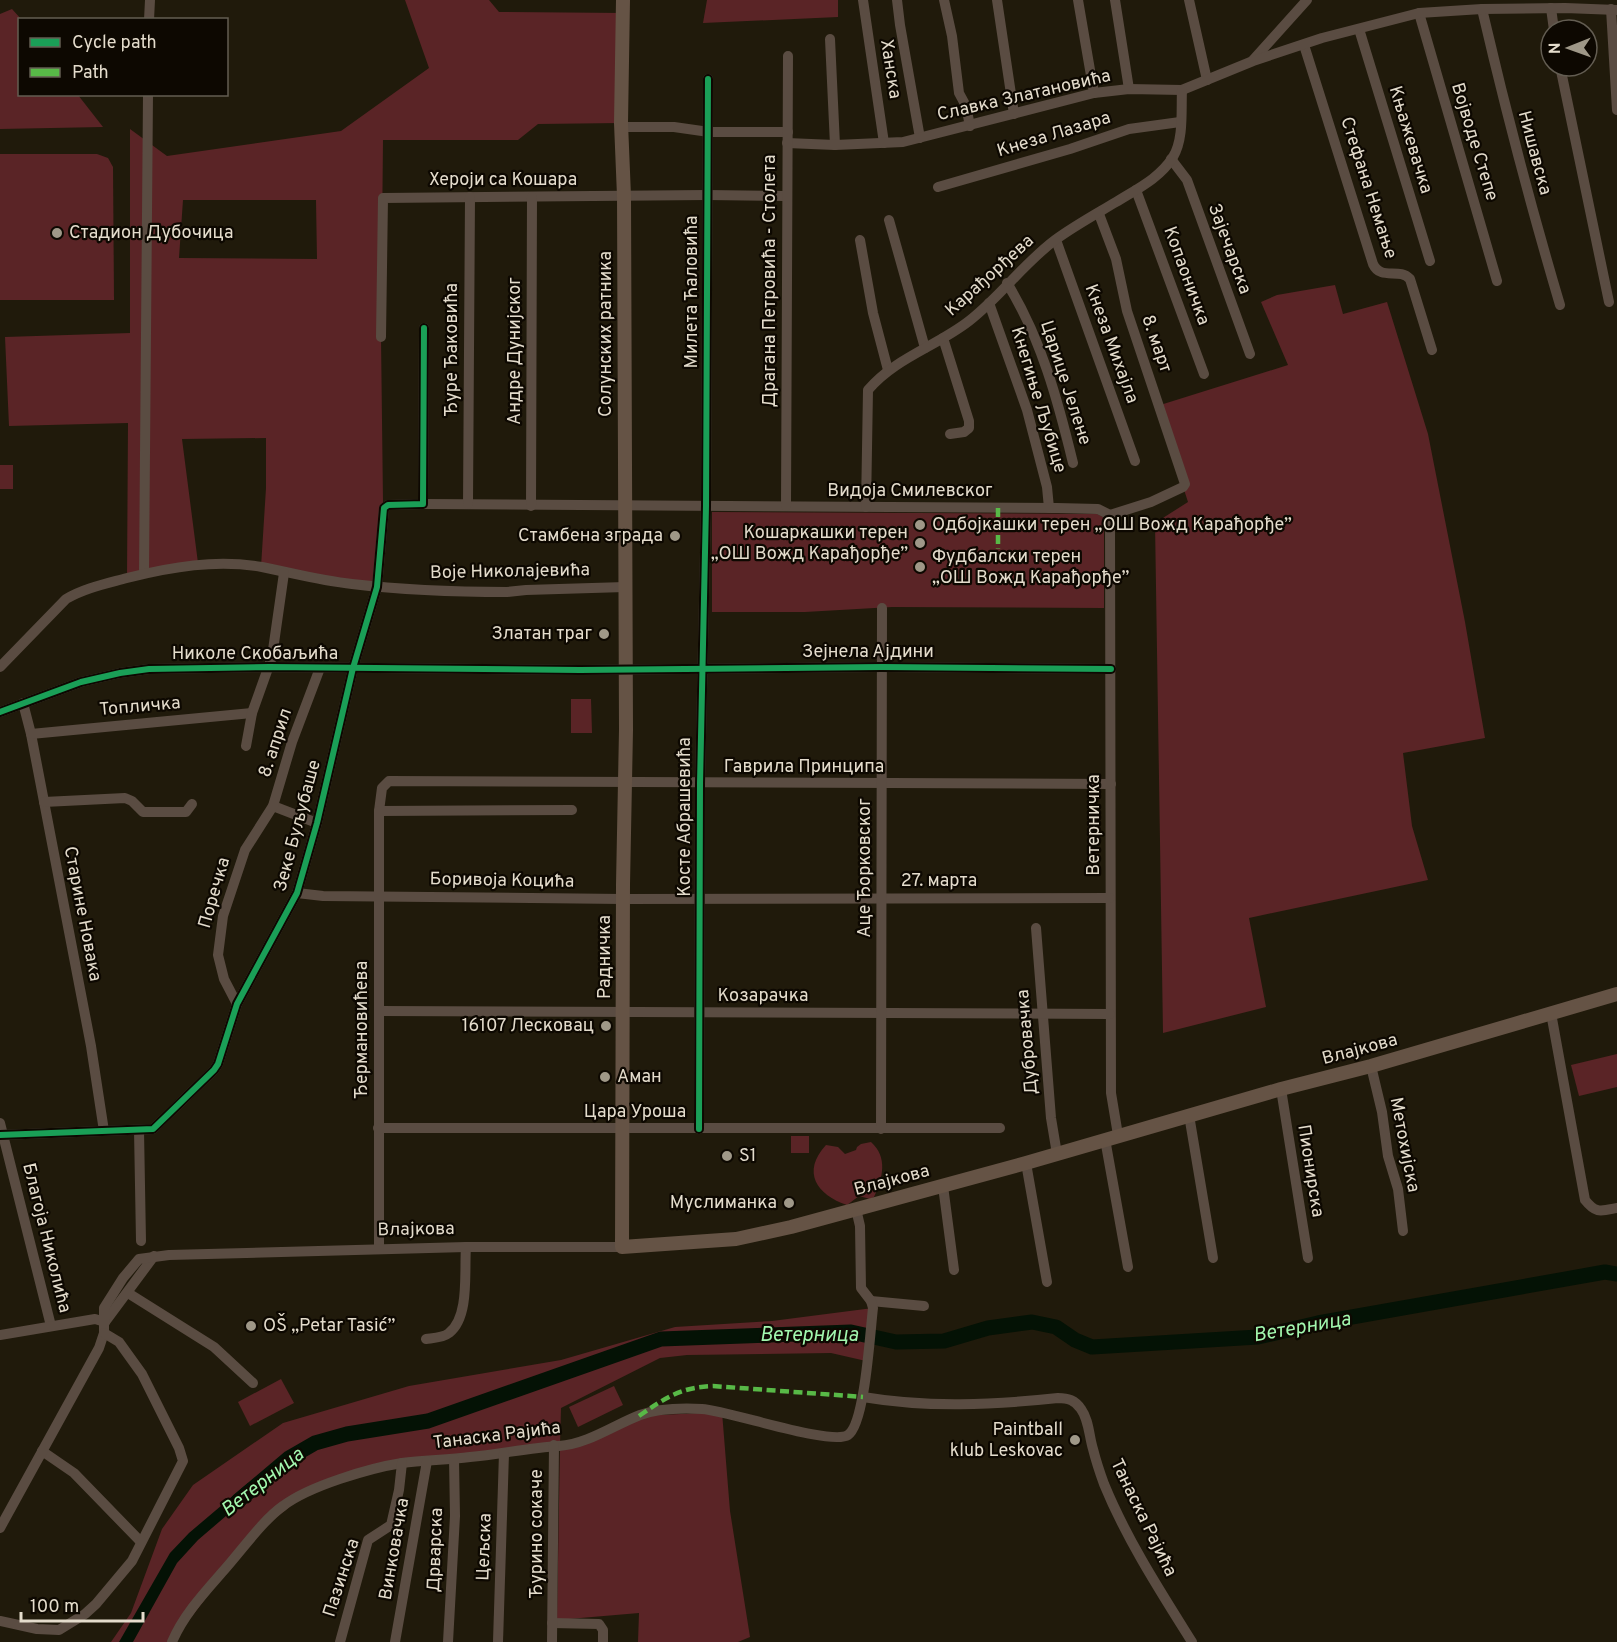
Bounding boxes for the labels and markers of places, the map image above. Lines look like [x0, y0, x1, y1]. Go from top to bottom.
place label: Стадион Дубочица [69, 222, 233, 245]
marker: Стадион Дубочица [50, 226, 64, 240]
place label: Одбојкашки терен „ОШ Вожд Карађорђе” [932, 514, 1292, 537]
marker: Одбојкашки терен „ОШ Вожд Карађорђе” [913, 518, 927, 532]
place label: Кошаркашки терен „ОШ Вожд Карађорђе” [711, 522, 908, 566]
place label: Стамбена зграда [518, 525, 663, 548]
marker: Стамбена зграда [668, 529, 682, 543]
marker: Кошаркашки терен „ОШ Вожд Карађорђе” [913, 536, 927, 550]
place label: Фудбалски терен „ОШ Вожд Карађорђе” [932, 546, 1129, 590]
marker: Фудбалски терен „ОШ Вожд Карађорђе” [913, 560, 927, 574]
place label: Златан траг [491, 623, 592, 646]
marker: Златан траг [597, 627, 611, 641]
place label: 16107 Лесковац [462, 1015, 594, 1038]
marker: 16107 Лесковац [599, 1019, 613, 1033]
place label: Аман [617, 1066, 662, 1089]
marker: Аман [598, 1070, 612, 1084]
place label: S1 [739, 1145, 757, 1168]
marker: S1 [720, 1149, 734, 1163]
place label: Муслиманка [670, 1192, 777, 1215]
marker: Муслиманка [782, 1196, 796, 1210]
place label: OŠ „Petar Tasić” [263, 1313, 396, 1338]
marker: OŠ „Petar Tasić” [244, 1319, 258, 1333]
place label: Paintball klub Leskovac [950, 1419, 1063, 1463]
marker: Paintball klub Leskovac [1068, 1433, 1082, 1447]

